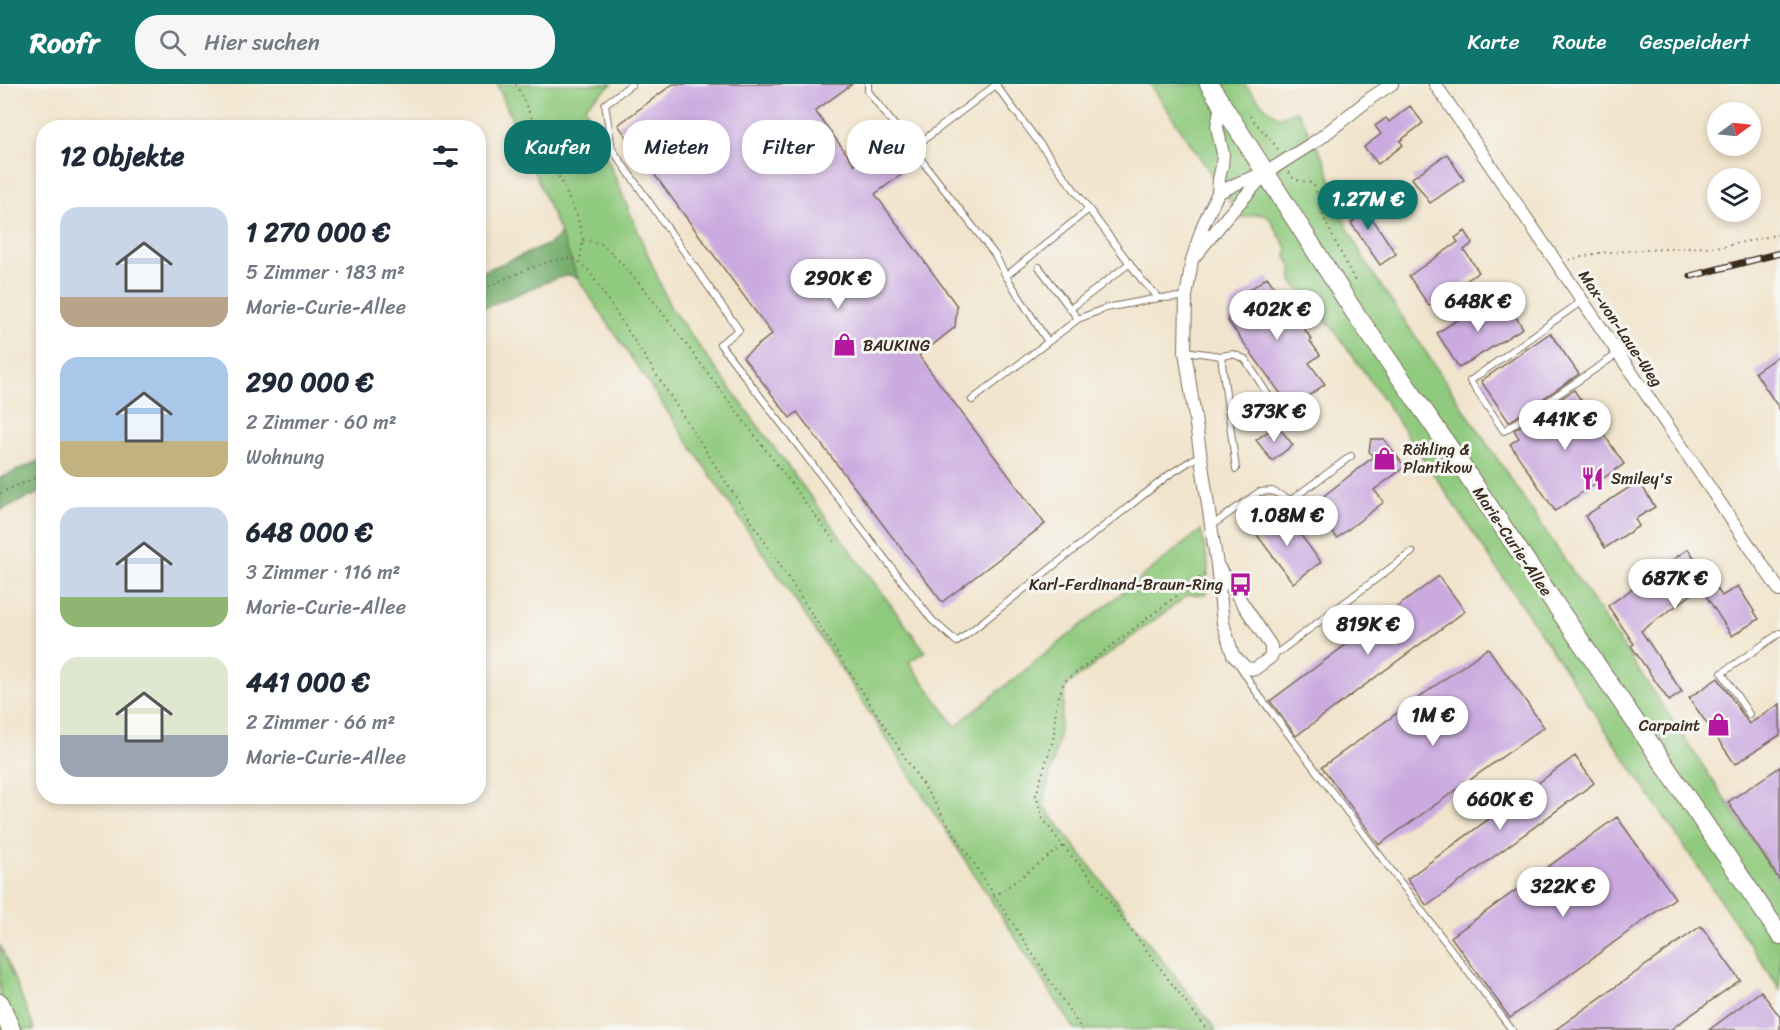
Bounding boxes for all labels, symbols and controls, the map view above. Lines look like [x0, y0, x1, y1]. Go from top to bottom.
search box [135, 15, 555, 69]
text: Roofr [30, 18, 99, 67]
text: Hier suchen [204, 23, 320, 62]
text: Karte [1468, 23, 1519, 61]
text: Route [1552, 23, 1606, 61]
text: Gespeichert [1639, 23, 1750, 61]
icon: search [156, 26, 189, 59]
north arrow [1707, 102, 1761, 156]
map controls [1707, 102, 1761, 222]
chip: Kaufen [504, 120, 611, 174]
chip: Mieten [623, 120, 730, 174]
chip: Filter [742, 120, 835, 174]
chip: Neu [847, 120, 926, 174]
text: 12 Objekte [60, 133, 184, 179]
icon: filters [429, 140, 462, 173]
button: layers [1707, 168, 1761, 222]
pin: 1.27M € [1313, 180, 1423, 231]
text: 1.27M € [1332, 182, 1404, 217]
text: 1 270 000 € [246, 209, 390, 255]
icon: home [108, 231, 180, 303]
text: 5 Zimmer · 183 m² [246, 255, 405, 290]
pin: 290K € [789, 259, 887, 310]
text: 290K € [804, 261, 872, 296]
street label: Max-von-Laue-Weg [1570, 264, 1671, 393]
pin: 648K € [1429, 282, 1527, 333]
text: 648K € [1445, 284, 1511, 319]
text: Marie-Curie-Allee [246, 290, 406, 325]
pin: 402K € [1228, 290, 1326, 341]
text: 402K € [1243, 292, 1311, 327]
place label: BAUKING [863, 331, 930, 360]
shop icon: BAUKING [832, 332, 858, 358]
text: 290 000 € [246, 359, 373, 405]
icon: home [108, 381, 180, 453]
pin: 373K € [1225, 392, 1323, 443]
text: 373K € [1242, 394, 1306, 429]
pin: 441K € [1516, 400, 1614, 451]
text: 441K € [1533, 402, 1597, 437]
text: 2 Zimmer · 60 m² [246, 405, 397, 440]
place label: Röhling & Plantikow [1403, 435, 1472, 482]
text: Wohnung [246, 440, 325, 475]
shop icon: Röhling & Plantikow [1372, 445, 1398, 471]
place label: Smiley's [1611, 464, 1673, 493]
restaurant icon: Smiley's [1580, 465, 1606, 491]
street label: Marie-Curie-Allee [1465, 480, 1560, 602]
pin: 1.08M € [1232, 496, 1342, 547]
text: 1.08M € [1250, 498, 1324, 533]
text: 648 000 € [246, 509, 373, 555]
icon: home [108, 531, 180, 603]
text: 3 Zimmer · 116 m² [246, 555, 400, 590]
pin: 687K € [1626, 559, 1724, 610]
text: 687K € [1642, 561, 1708, 596]
place label: Karl-Ferdinand-Braun-Ring [1029, 570, 1223, 599]
bus stop icon: Karl-Ferdinand-Braun-Ring [1228, 571, 1254, 597]
text: Marie-Curie-Allee [246, 590, 406, 625]
pin: 819K € [1319, 605, 1417, 656]
text: 819K € [1336, 607, 1400, 642]
text: 441 000 € [246, 659, 370, 705]
icon: home [108, 681, 180, 753]
pin: 1M € [1397, 696, 1469, 747]
text: 1M € [1411, 698, 1455, 733]
text: 2 Zimmer · 66 m² [246, 705, 395, 740]
place label: Carpaint [1639, 711, 1700, 740]
shop icon: Carpaint [1705, 712, 1731, 738]
text: Marie-Curie-Allee [246, 740, 406, 775]
pin: 660K € [1451, 780, 1549, 831]
text: 660K € [1467, 782, 1533, 817]
pin: 322K € [1514, 867, 1612, 918]
text: 322K € [1531, 869, 1595, 904]

